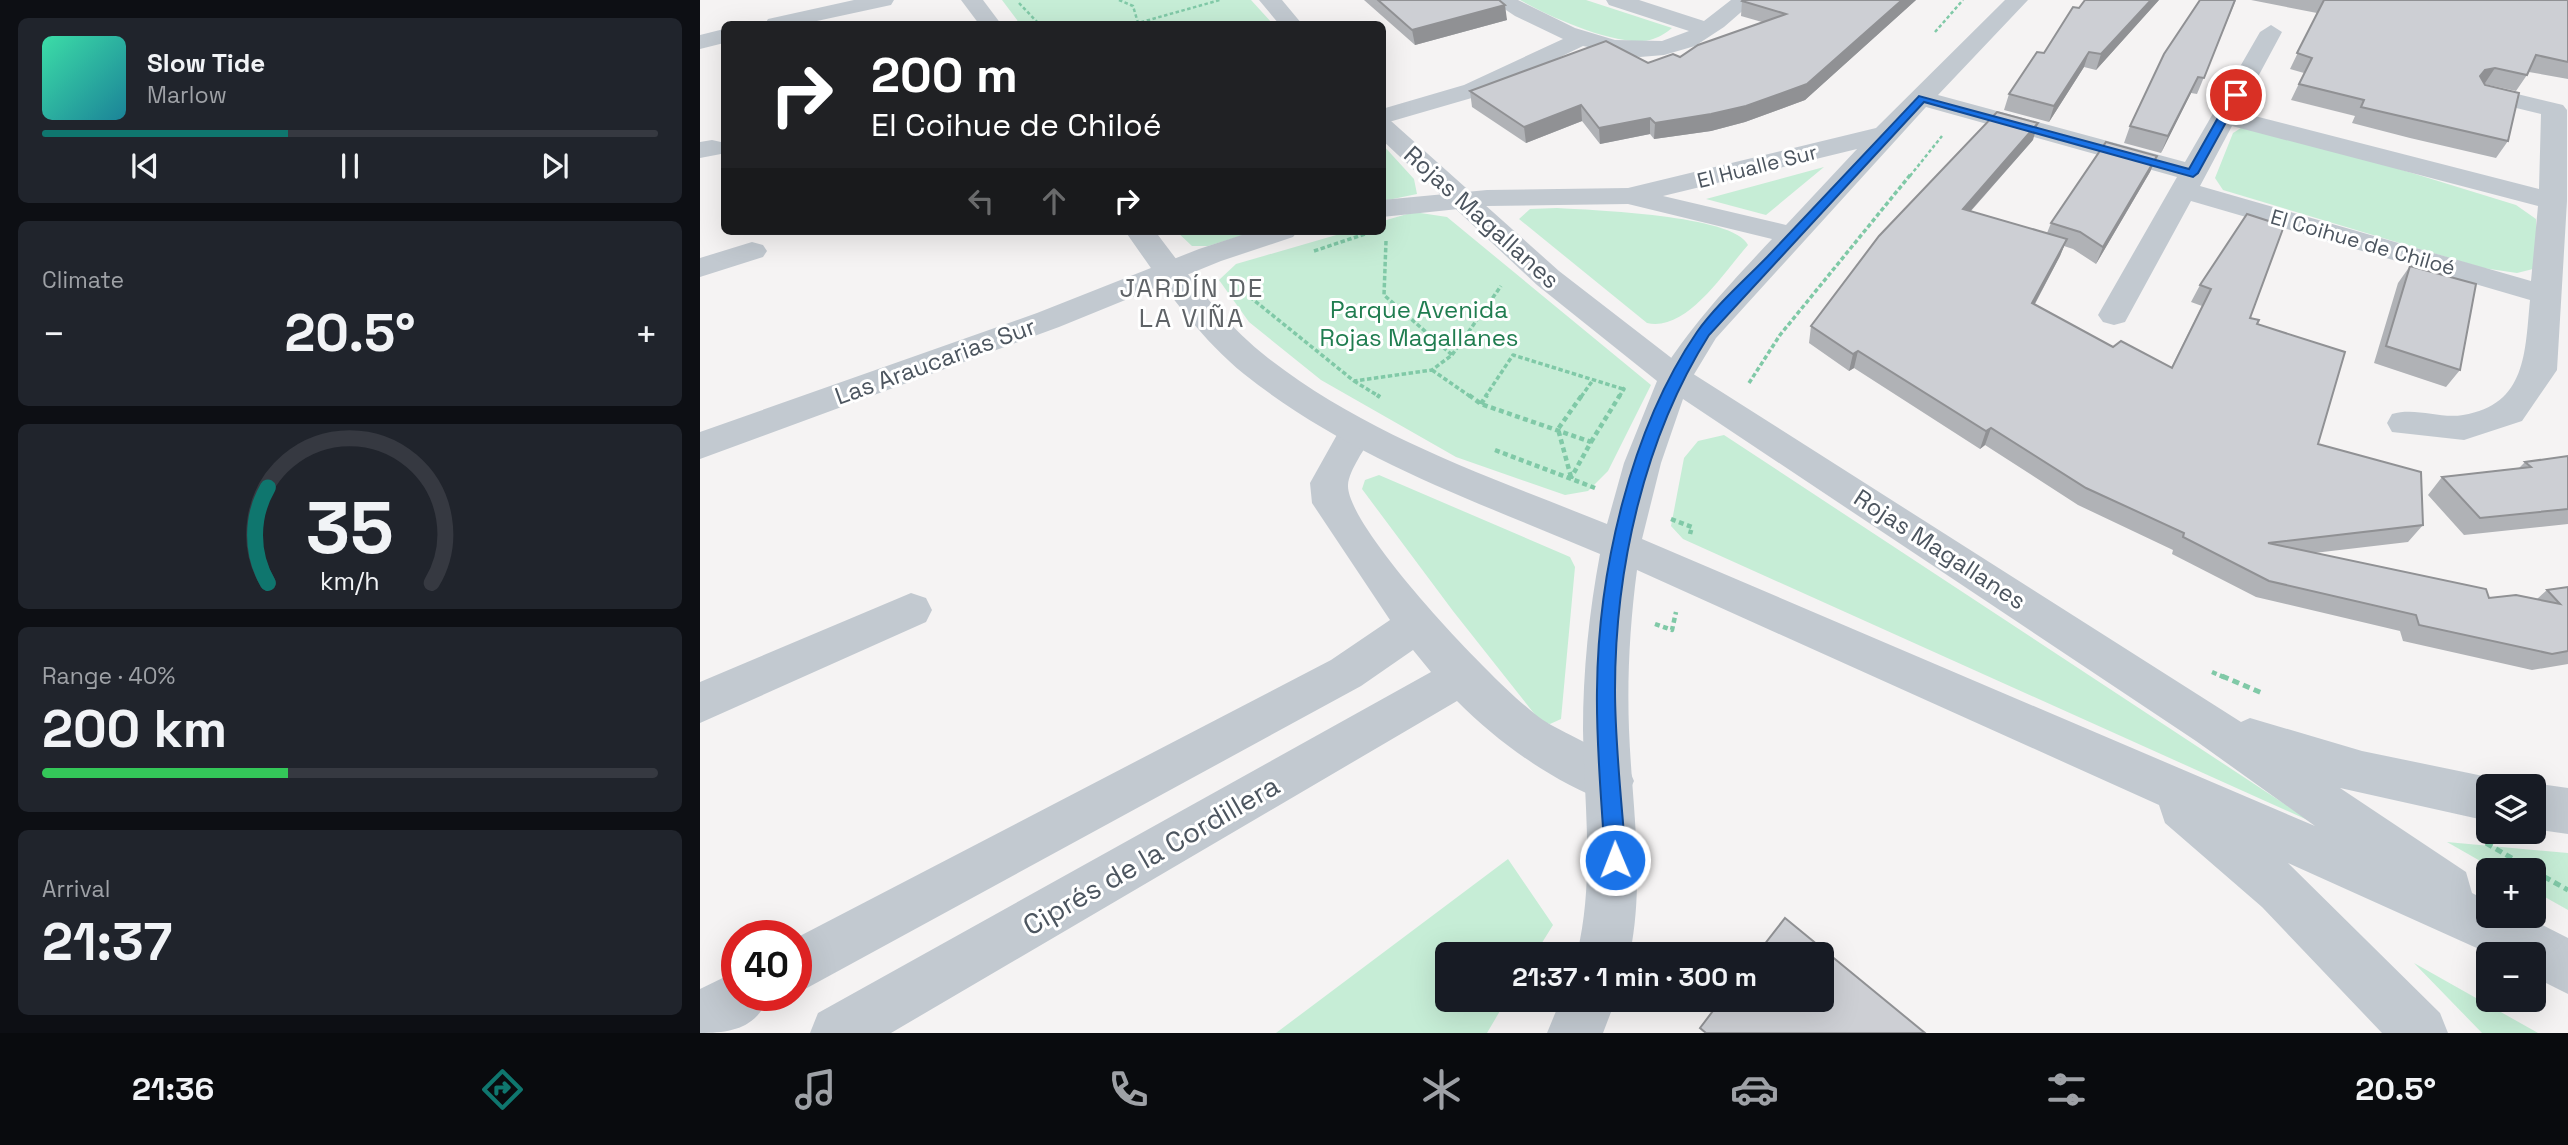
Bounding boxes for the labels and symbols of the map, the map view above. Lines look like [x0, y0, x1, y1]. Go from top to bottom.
pin [2206, 65, 2266, 125]
street label: El Hualle Sur [1694, 138, 1820, 194]
street label: Rojas Magallanes [1398, 139, 1566, 295]
street label: El Coihue de Chiloé [2268, 203, 2458, 281]
district label: JARDÍN DE LA VIÑA [1120, 271, 1264, 335]
park label: Parque Avenida Rojas Magallanes [1320, 294, 1519, 353]
street label: Las Araucarias Sur [830, 310, 1040, 412]
street label: Rojas Magallanes [1848, 482, 2032, 616]
street label: Ciprés de la Cordillera [1016, 767, 1286, 943]
position arrow [1578, 823, 1652, 897]
speed limit sign: 40 [721, 920, 812, 1011]

